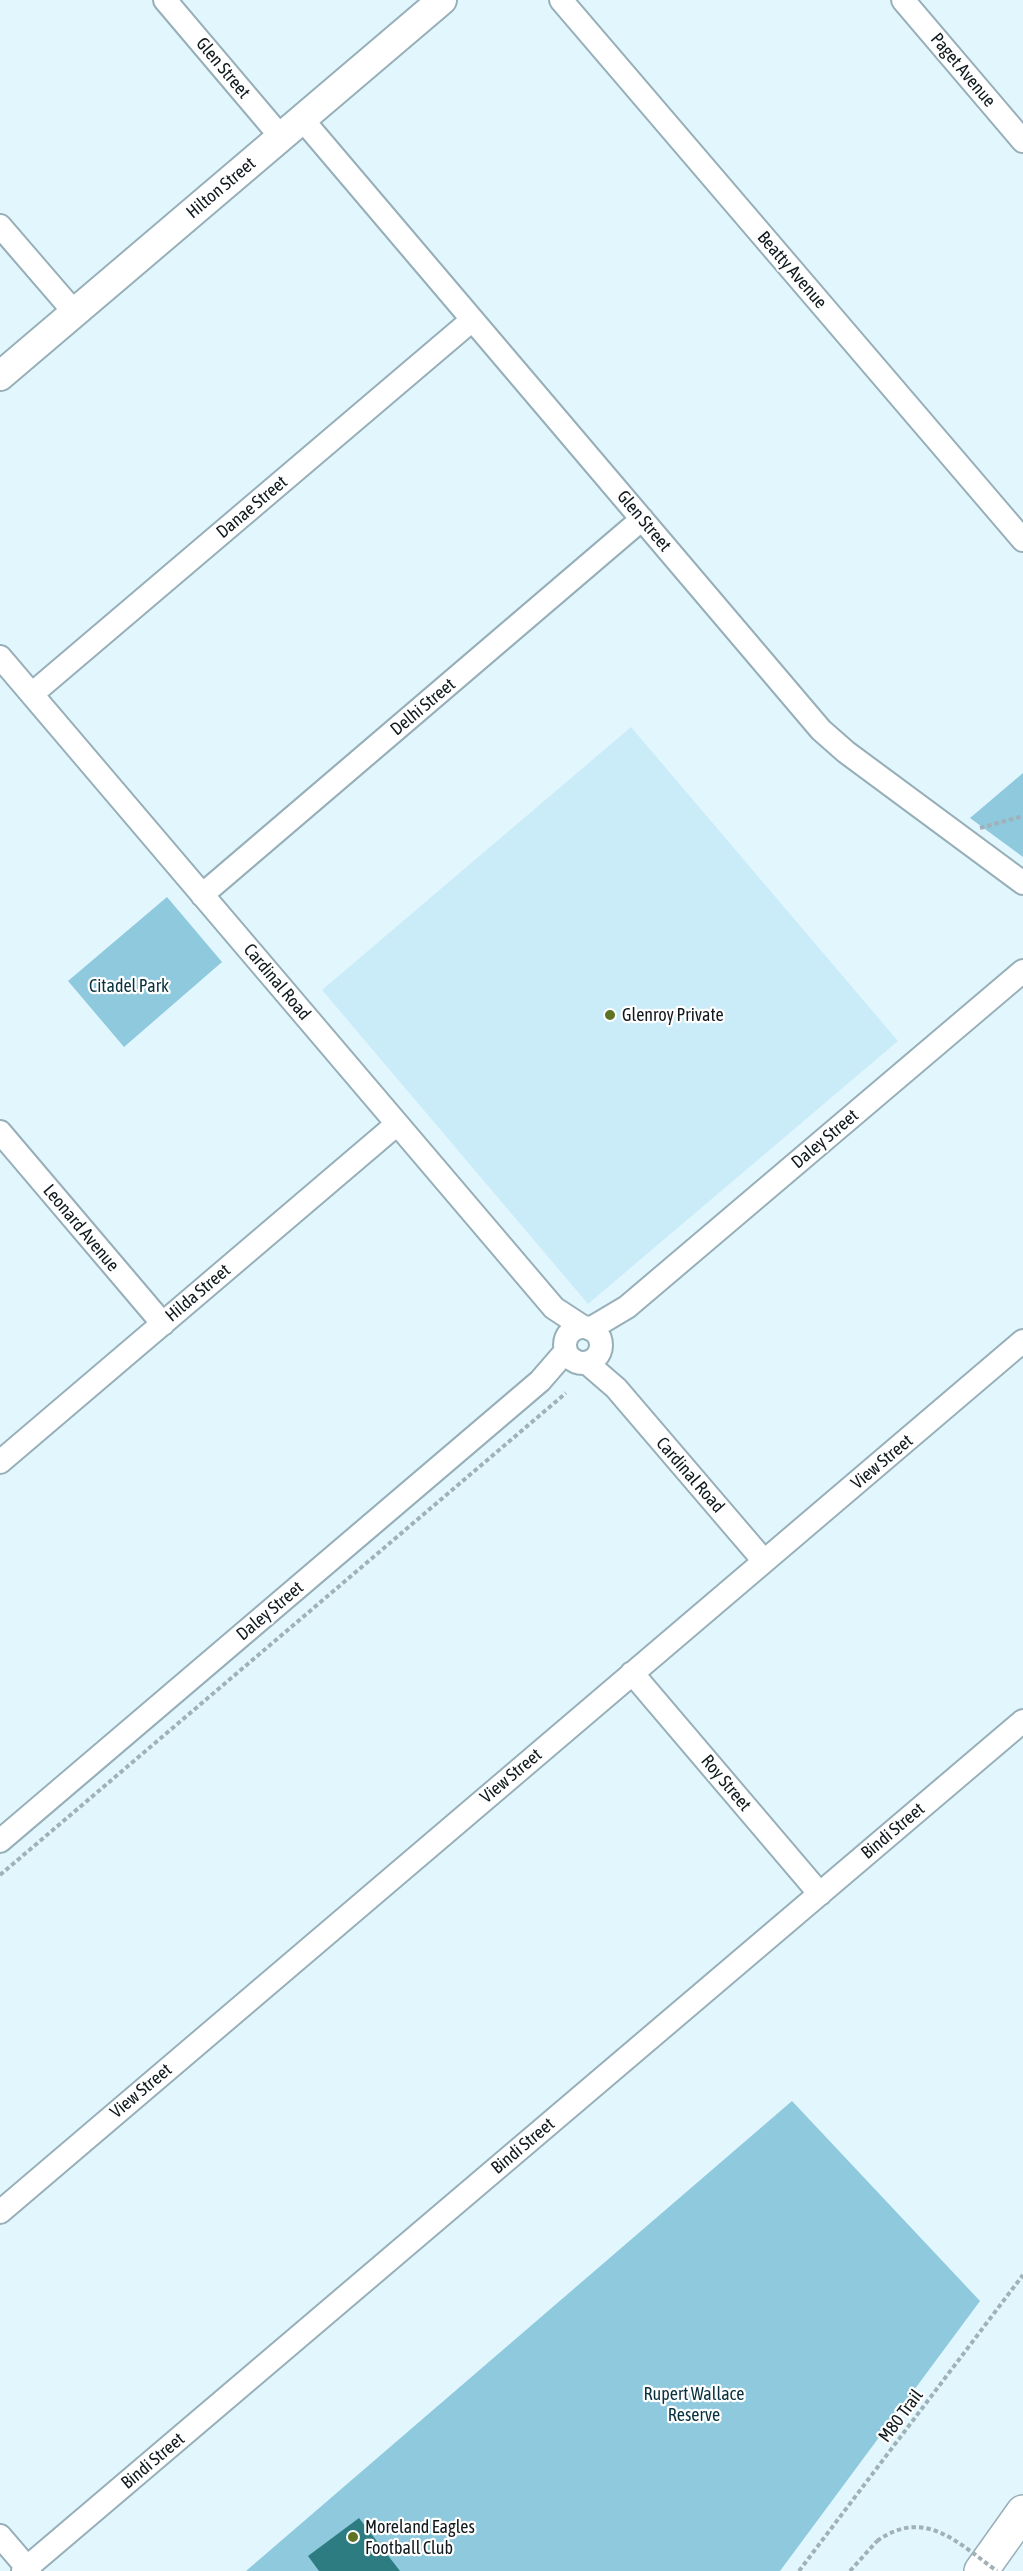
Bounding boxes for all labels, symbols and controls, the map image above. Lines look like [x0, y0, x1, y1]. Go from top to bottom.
street label: Paget Avenue [926, 29, 1000, 111]
street label: Glen Street [191, 33, 255, 103]
street label: Hilton Street [182, 153, 260, 223]
street label: Beatty Avenue [753, 227, 831, 313]
street label: Danae Street [212, 471, 292, 543]
street label: Glen Street [612, 486, 676, 556]
street label: Delhi Street [386, 674, 460, 740]
street label: Cardinal Road [239, 939, 315, 1025]
park label: Citadel Park [89, 975, 169, 997]
place label: Glenroy Private [622, 1004, 724, 1026]
marker: Glenroy Private [603, 1008, 617, 1022]
street label: Daley Street [787, 1105, 863, 1173]
street label: Leonard Avenue [38, 1180, 124, 1276]
street label: Hilda Street [161, 1260, 235, 1326]
street label: View Street [847, 1430, 917, 1494]
street label: Cardinal Road [651, 1433, 729, 1517]
street label: Daley Street [232, 1577, 308, 1645]
street label: View Street [476, 1744, 546, 1808]
street label: Roy Street [696, 1751, 756, 1815]
street label: Bindi Street [857, 1798, 929, 1864]
street label: View Street [106, 2059, 176, 2123]
street label: Bindi Street [487, 2113, 559, 2179]
park label: Rupert Wallace Reserve [644, 2383, 744, 2426]
street label: M80 Trail [874, 2385, 928, 2447]
street label: Bindi Street [117, 2428, 189, 2494]
place label: Moreland Eagles Football Club [365, 2516, 475, 2558]
marker: Moreland Eagles Football Club [346, 2530, 360, 2544]

